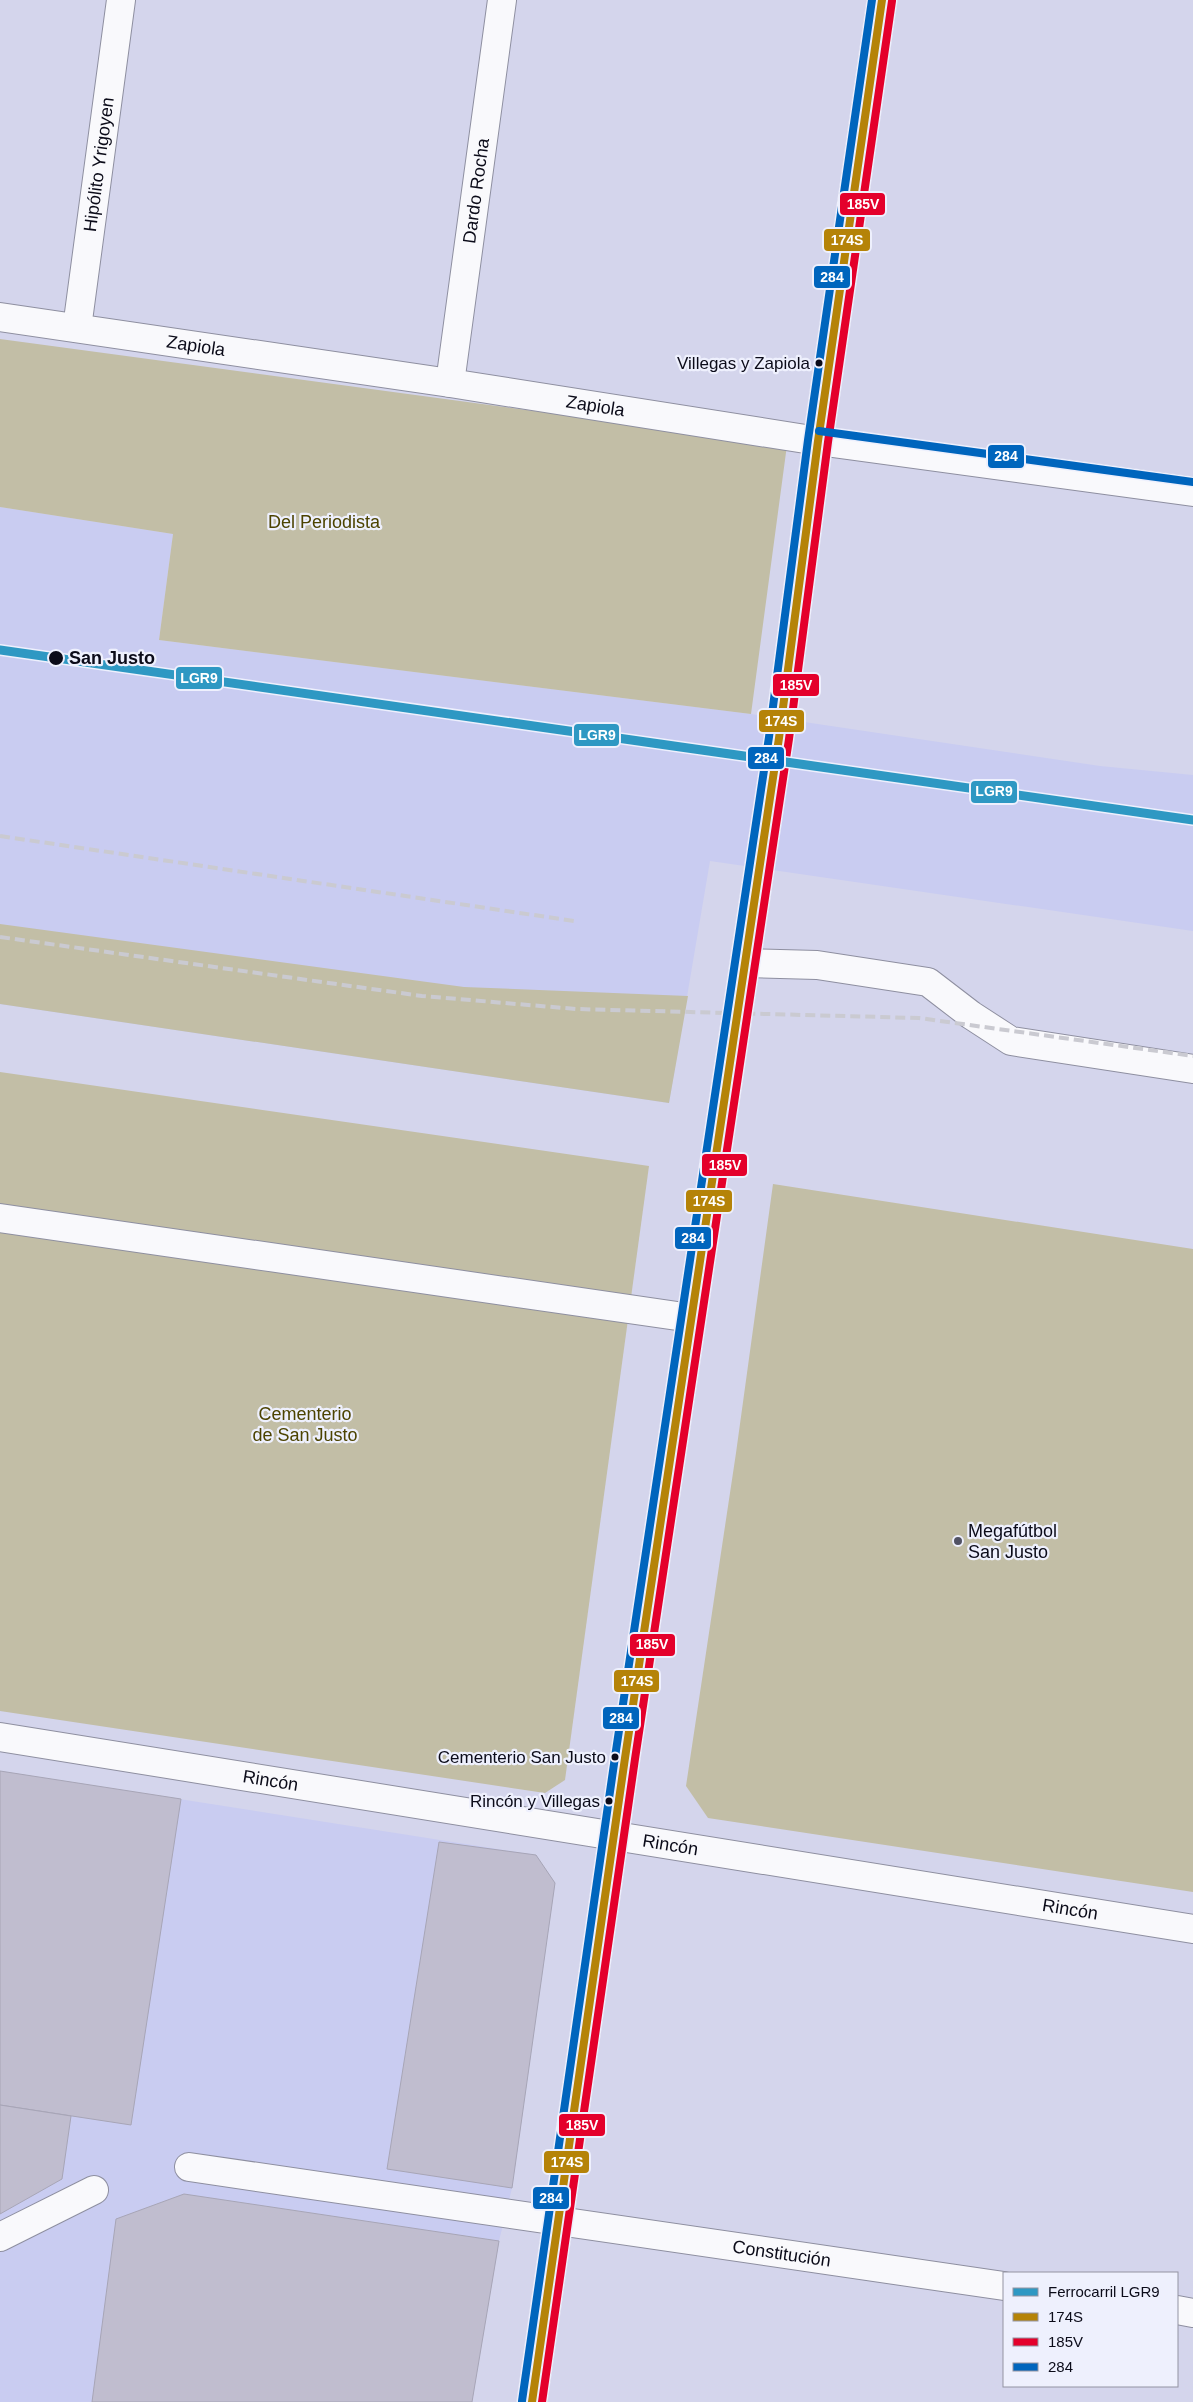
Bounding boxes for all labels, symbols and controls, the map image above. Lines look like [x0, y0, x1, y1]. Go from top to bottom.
street label: Hipólito Yrigoyen [80, 96, 118, 233]
street label: Dardo Rocha [459, 136, 493, 245]
line badge: 185V [839, 192, 886, 216]
text: 185V [847, 196, 880, 212]
line badge: 174S [823, 228, 871, 252]
text: 174S [831, 232, 863, 248]
line badge: 284 [813, 265, 851, 289]
text: 284 [820, 269, 844, 285]
street label: Zapiola [165, 332, 228, 360]
place label: Villegas y Zapiola [677, 354, 811, 373]
marker: Villegas y Zapiola [814, 358, 824, 368]
street label: Zapiola [565, 391, 627, 421]
line badge: 284 [987, 444, 1025, 469]
text: 284 [994, 448, 1018, 464]
park label: Del Periodista [268, 512, 381, 532]
place label: San Justo [69, 648, 155, 668]
marker: San Justo [47, 649, 65, 667]
line badge: LGR9 [175, 666, 223, 690]
text: LGR9 [180, 670, 218, 686]
line badge: 185V [772, 673, 820, 697]
text: 185V [780, 677, 813, 693]
line badge: 174S [758, 709, 805, 733]
text: 174S [765, 713, 797, 729]
line badge: LGR9 [573, 723, 620, 747]
text: LGR9 [578, 727, 616, 743]
line badge: 284 [747, 746, 785, 770]
text: 284 [754, 750, 778, 766]
line badge: LGR9 [970, 780, 1018, 804]
text: LGR9 [975, 783, 1013, 799]
line badge: 185V [701, 1153, 748, 1177]
text: 185V [709, 1157, 742, 1173]
line badge: 174S [685, 1189, 733, 1213]
text: 174S [693, 1193, 725, 1209]
line badge: 284 [674, 1226, 712, 1250]
text: 284 [681, 1230, 705, 1246]
park label: Cementerio de San Justo [252, 1404, 358, 1445]
place label: Megafútbol San Justo [968, 1521, 1057, 1562]
marker: Megafútbol San Justo [952, 1535, 964, 1547]
line badge: 185V [629, 1633, 676, 1657]
text: 185V [636, 1636, 669, 1652]
line badge: 174S [613, 1669, 660, 1693]
text: 174S [621, 1673, 653, 1689]
line badge: 284 [602, 1706, 640, 1730]
text: 284 [609, 1710, 633, 1726]
place label: Cementerio San Justo [438, 1748, 606, 1767]
marker: Cementerio San Justo [610, 1752, 620, 1762]
street label: Rincón [241, 1766, 300, 1795]
place label: Rincón y Villegas [470, 1792, 600, 1811]
marker: Rincón y Villegas [604, 1796, 614, 1806]
street label: Rincón [641, 1831, 700, 1859]
street label: Rincón [1041, 1895, 1099, 1924]
line badge: 185V [558, 2113, 606, 2137]
text: 185V [566, 2117, 599, 2133]
line badge: 174S [543, 2150, 590, 2174]
text: 174S [551, 2154, 583, 2170]
line badge: 284 [532, 2186, 570, 2210]
text: 284 [539, 2190, 563, 2206]
street label: Constitución [731, 2236, 832, 2271]
legend [1003, 2272, 1178, 2387]
text: Ferrocarril LGR9 [1048, 2283, 1160, 2300]
text: 174S [1048, 2308, 1083, 2325]
text: 185V [1048, 2333, 1083, 2350]
text: 284 [1048, 2358, 1073, 2375]

